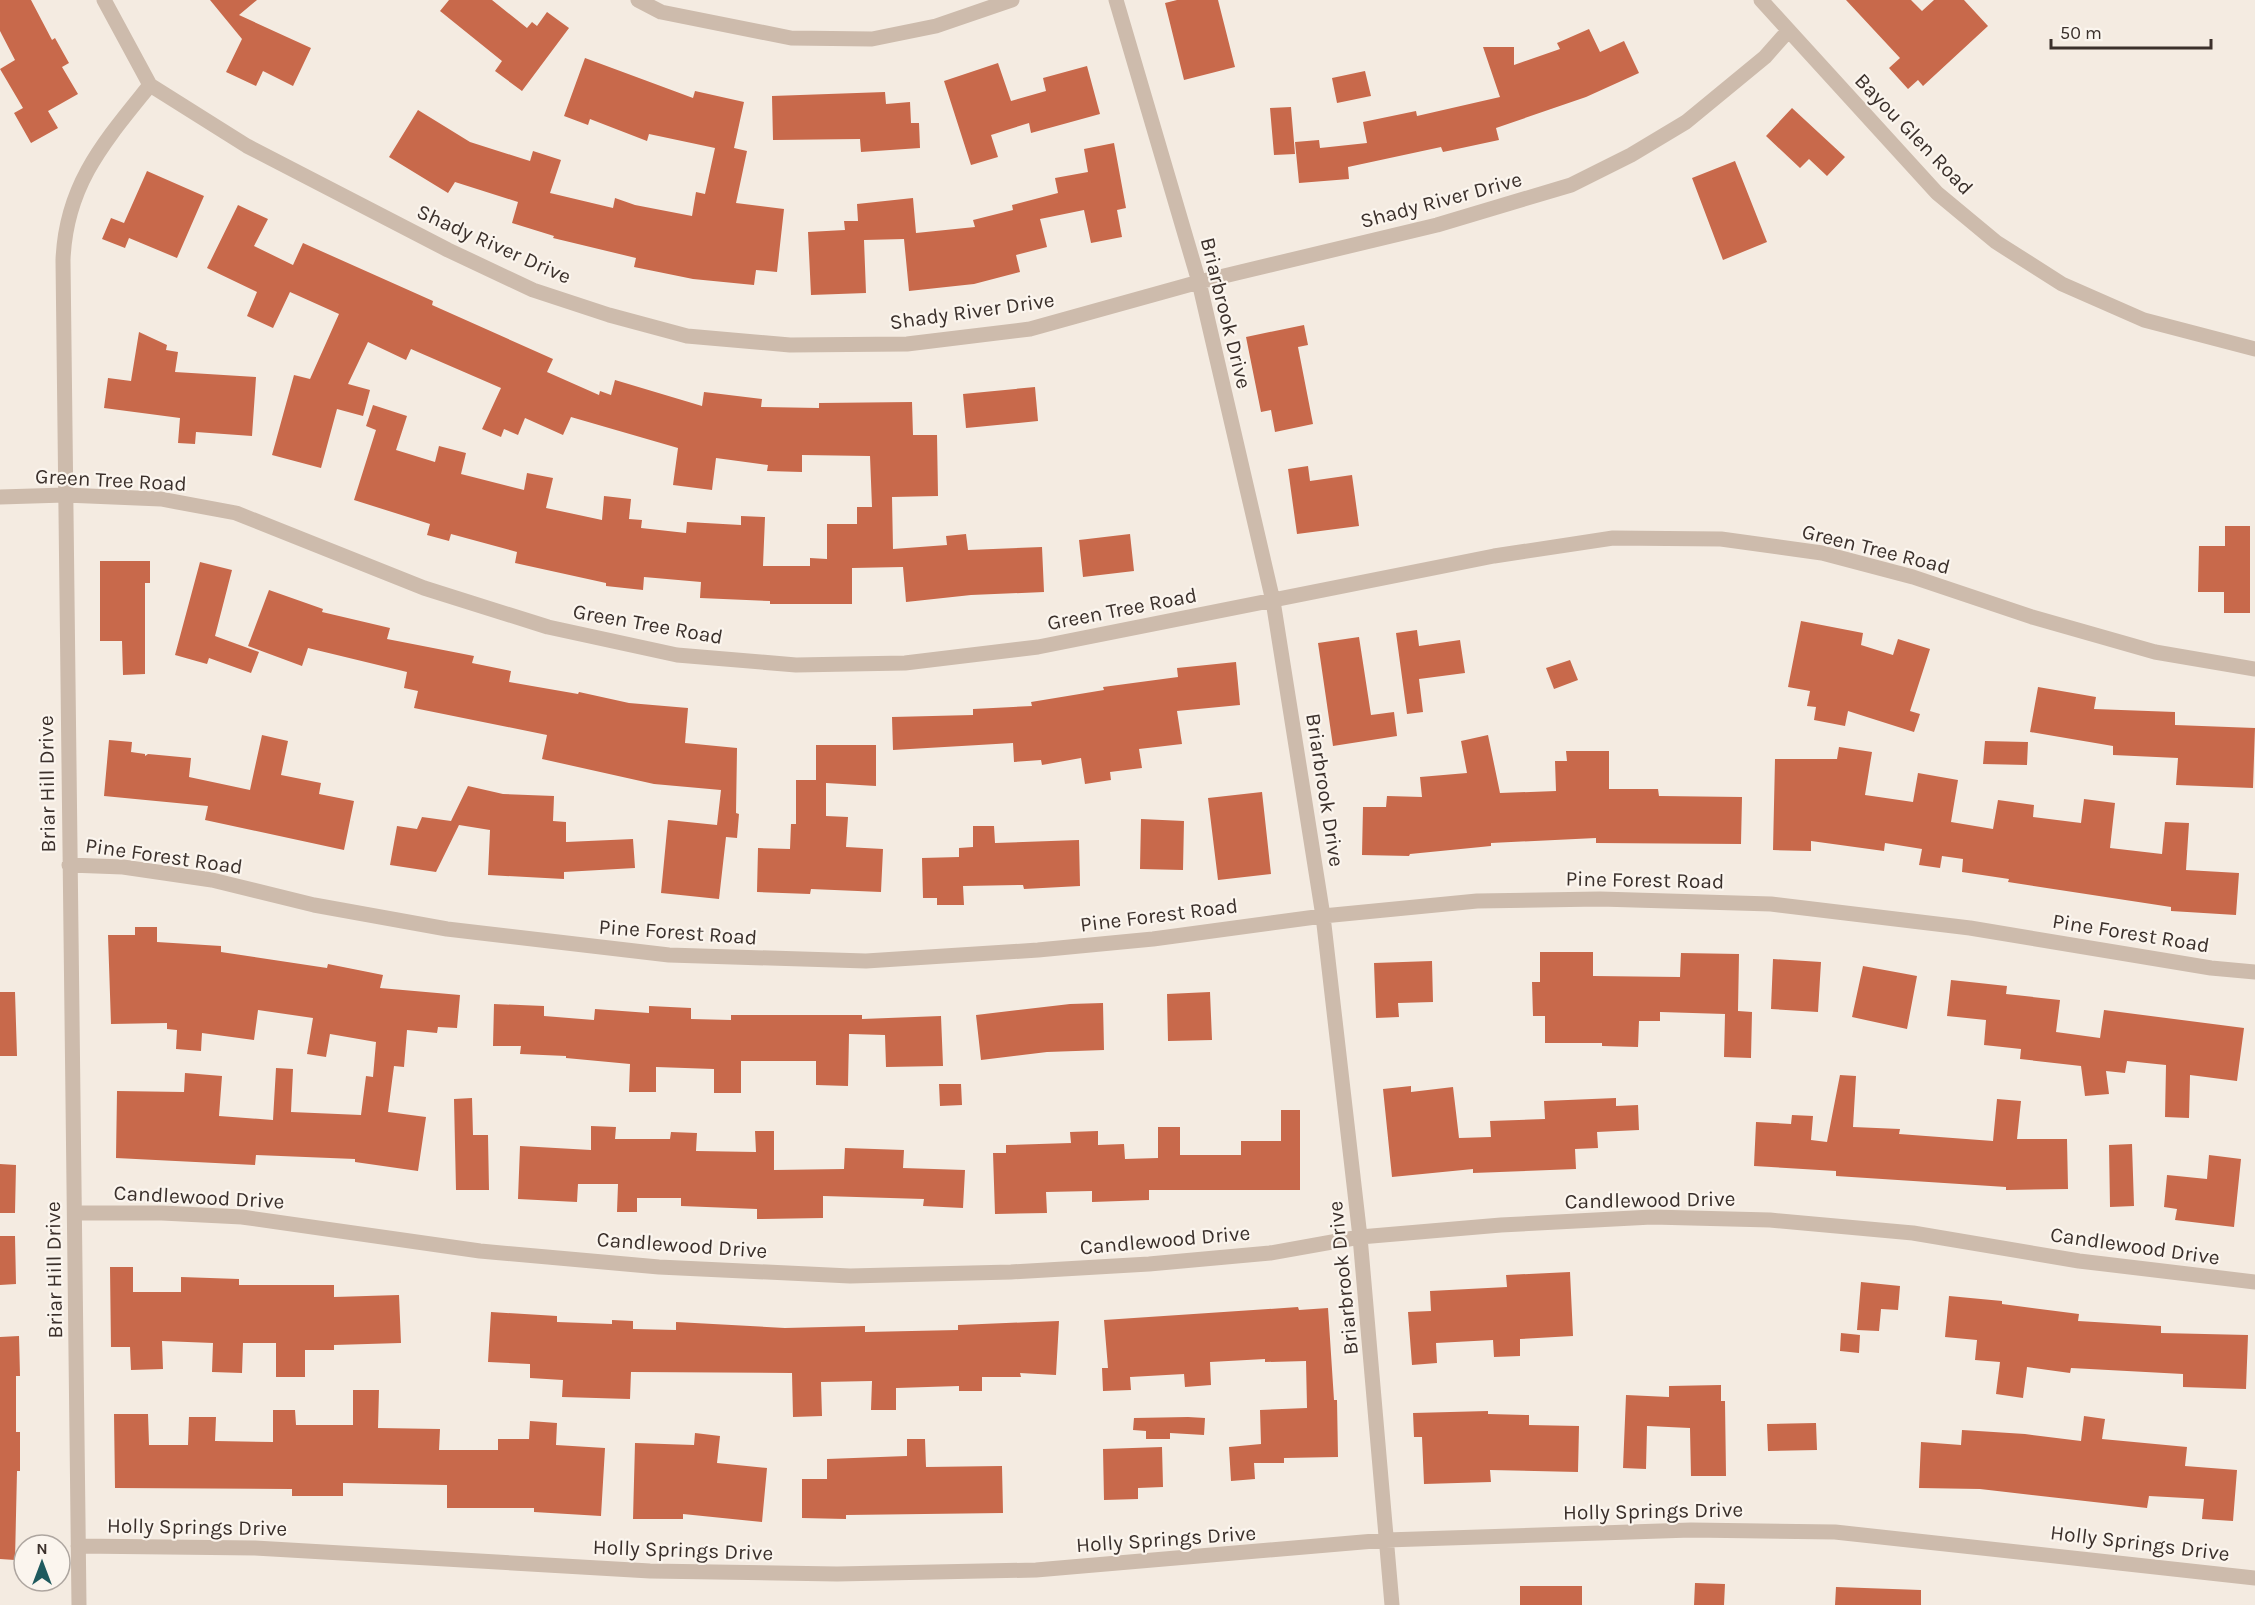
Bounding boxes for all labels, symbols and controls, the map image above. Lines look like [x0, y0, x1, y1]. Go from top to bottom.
scale bar [2051, 12, 2212, 50]
text: 50 m [2060, 22, 2102, 44]
street label: Bayou Glen Road [1850, 68, 1978, 200]
street label: Shady River Drive [1358, 167, 1524, 233]
street label: Shady River Drive [413, 199, 575, 289]
street label: Briarbrook Drive [1196, 235, 1256, 391]
street label: Shady River Drive [888, 288, 1056, 334]
street label: Green Tree Road [35, 464, 187, 496]
street label: Green Tree Road [1799, 519, 1953, 579]
street label: Green Tree Road [1045, 583, 1199, 635]
street label: Green Tree Road [571, 599, 725, 649]
street label: Briarbrook Drive [1301, 712, 1349, 868]
street label: Briar Hill Drive [34, 715, 60, 853]
street label: Pine Forest Road [84, 833, 244, 879]
street label: Pine Forest Road [1565, 867, 1725, 893]
street label: Pine Forest Road [1079, 893, 1239, 937]
street label: Pine Forest Road [2051, 909, 2211, 957]
street label: Pine Forest Road [598, 914, 758, 950]
street label: Candlewood Drive [113, 1181, 285, 1213]
street label: Candlewood Drive [1564, 1187, 1736, 1213]
street label: Briarbrook Drive [1323, 1200, 1363, 1356]
street label: Briar Hill Drive [41, 1201, 67, 1339]
street label: Candlewood Drive [1079, 1221, 1251, 1259]
street label: Candlewood Drive [2049, 1222, 2221, 1270]
street label: Candlewood Drive [596, 1227, 768, 1263]
street label: Holly Springs Drive [1563, 1497, 1743, 1525]
street label: Holly Springs Drive [107, 1513, 287, 1541]
street label: Holly Springs Drive [2049, 1520, 2231, 1566]
street label: Holly Springs Drive [1075, 1521, 1257, 1557]
north arrow [12, 1533, 72, 1593]
street label: Holly Springs Drive [592, 1535, 774, 1565]
text: N [36, 1539, 48, 1558]

